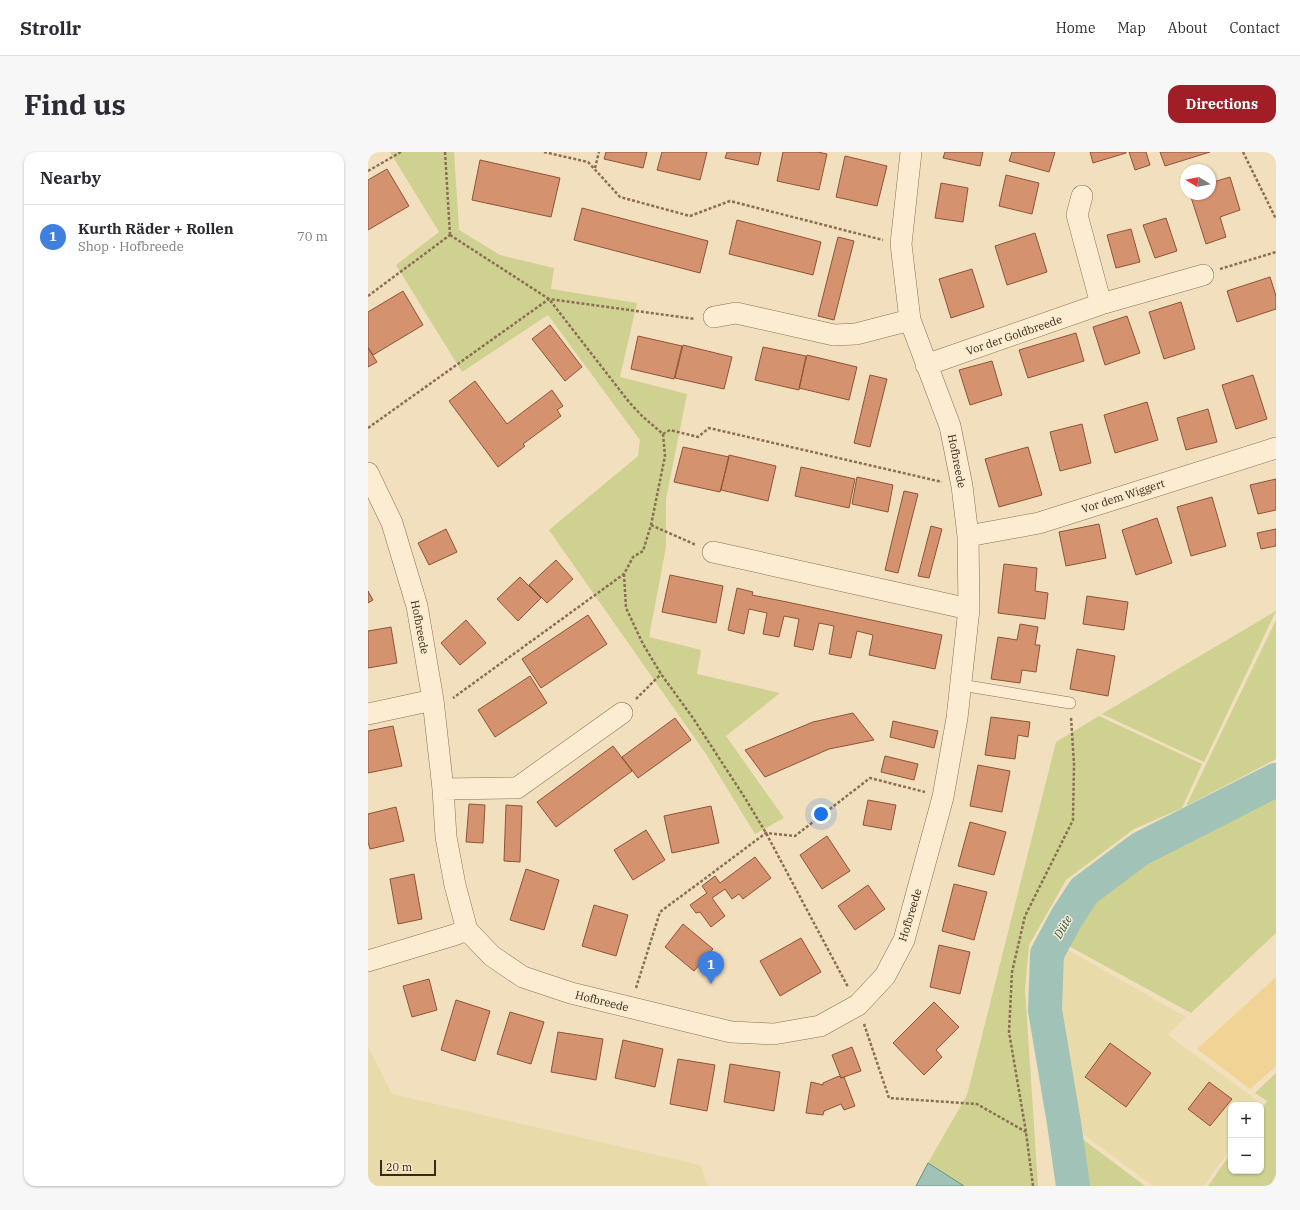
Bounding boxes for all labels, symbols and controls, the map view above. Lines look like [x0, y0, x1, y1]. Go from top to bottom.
text: Strollr [20, 16, 81, 40]
text: Home [1056, 19, 1095, 37]
text: Map [1117, 19, 1146, 37]
text: About [1168, 19, 1207, 37]
text: Contact [1229, 19, 1280, 37]
button: Directions [1168, 85, 1276, 123]
text: Find us [24, 86, 126, 123]
north arrow [1180, 164, 1216, 200]
text: Nearby [40, 167, 101, 189]
text: Kurth Räder + Rollen [78, 219, 234, 238]
text: 1 [49, 228, 57, 245]
text: 70 m [297, 228, 328, 245]
text: Shop · Hofbreede [78, 238, 184, 255]
street label: Vor der Goldbreede [964, 312, 1064, 358]
street label: Hofbreede [945, 433, 969, 489]
street label: Vor dem Wiggert [1080, 476, 1166, 516]
street label: Hofbreede [408, 599, 432, 655]
your location [811, 804, 831, 824]
street label: Hofbreede [895, 887, 925, 943]
water label: Düte [1050, 912, 1075, 942]
pin: 1 [698, 951, 724, 984]
street label: Hofbreede [574, 988, 630, 1014]
map controls [1228, 1102, 1264, 1174]
button: + [1228, 1102, 1264, 1138]
button: − [1228, 1138, 1264, 1174]
scale bar [380, 1158, 436, 1177]
text: 20 m [386, 1160, 412, 1174]

